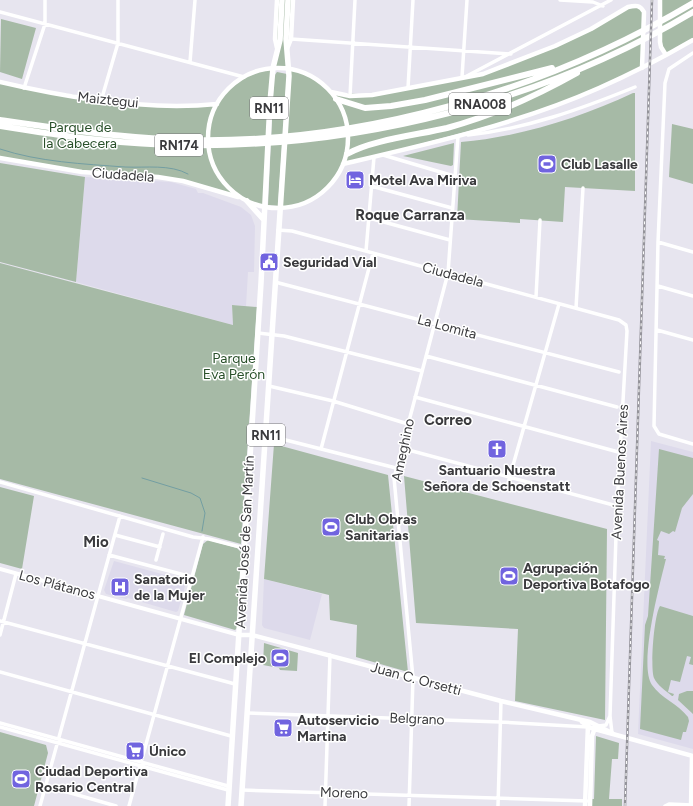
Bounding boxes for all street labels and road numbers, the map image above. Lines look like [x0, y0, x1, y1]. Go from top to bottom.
street label: Maiztegui [77, 88, 139, 112]
road number: RNA008 [449, 93, 511, 115]
road number: RN11 [250, 97, 288, 119]
road number: RN174 [155, 134, 203, 156]
street label: Ciudadela [91, 164, 155, 186]
street label: Ciudadela [421, 259, 485, 291]
street label: La Lomita [415, 311, 479, 343]
street label: Avenida Buenos Aires [608, 404, 632, 540]
street label: Ameghino [388, 417, 418, 483]
road number: RN11 [247, 424, 285, 446]
street label: Avenida José de San Martín [232, 455, 258, 629]
street label: Los Plátanos [17, 567, 97, 603]
street label: Juan C. Orsetti [369, 659, 463, 699]
street label: Belgrano [389, 710, 445, 728]
street label: Moreno [320, 784, 368, 802]

